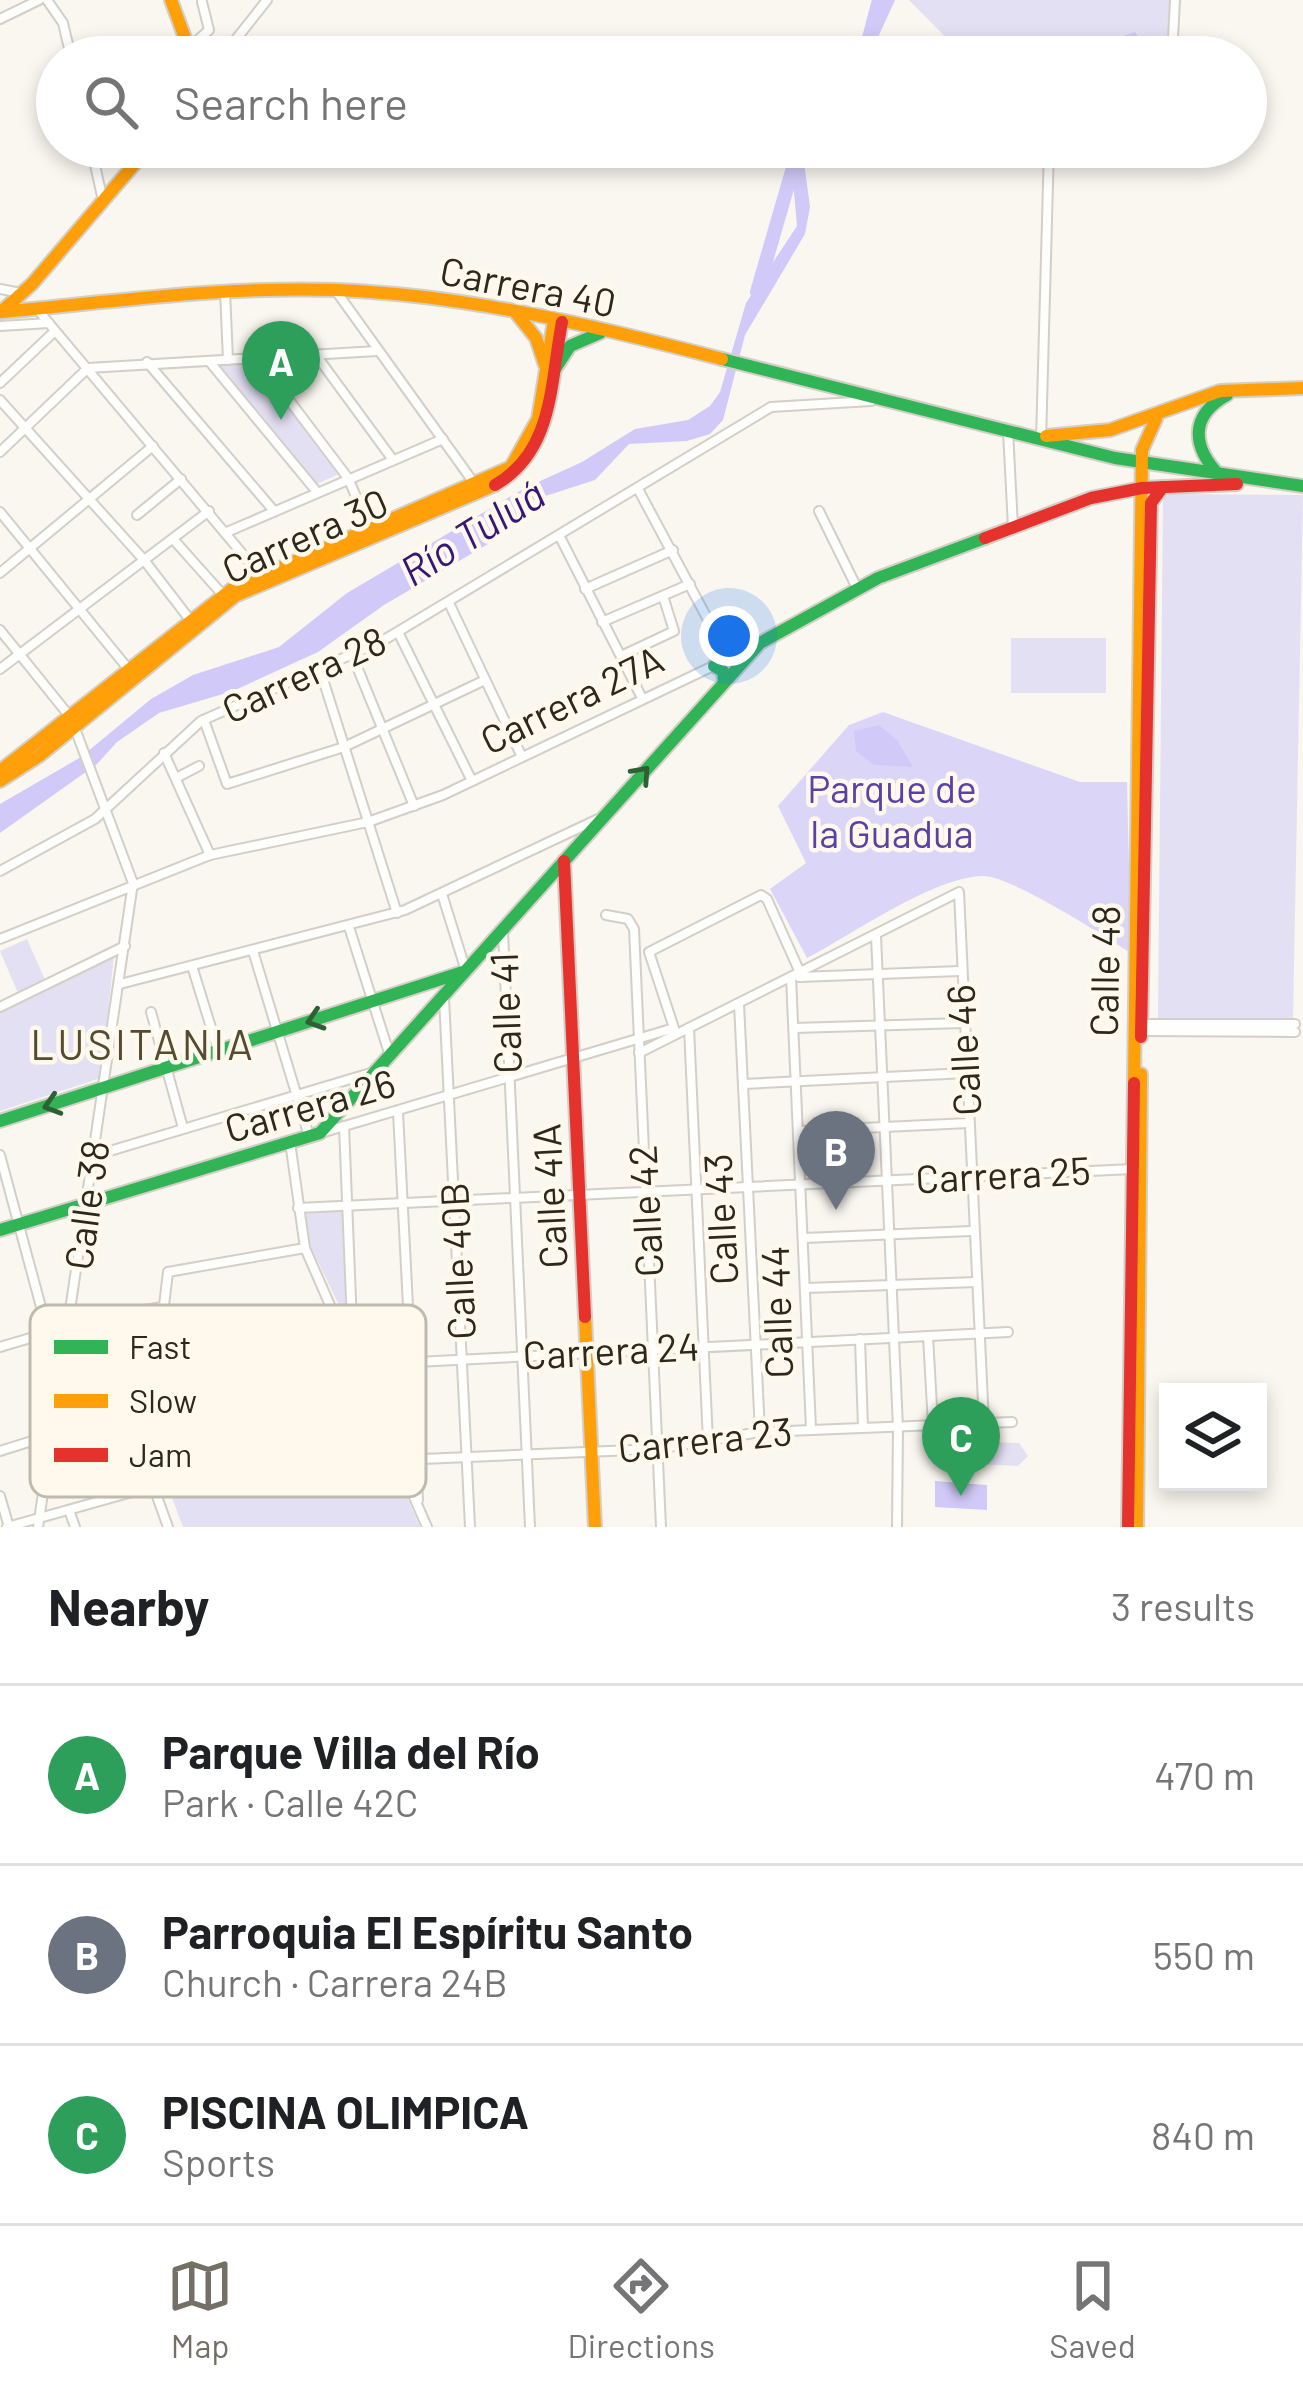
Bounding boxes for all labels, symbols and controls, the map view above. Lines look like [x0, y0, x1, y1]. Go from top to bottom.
search box [36, 36, 1267, 168]
icon: search [78, 69, 144, 135]
text: Search here [174, 75, 408, 129]
street label: Carrera 40 [437, 246, 620, 326]
pin: A [242, 321, 320, 420]
water label: Río Tuluá [390, 468, 552, 595]
street label: Carrera 30 [214, 477, 394, 592]
your location [699, 606, 759, 666]
street label: Carrera 28 [214, 615, 393, 732]
street label: Carrera 27A [472, 634, 670, 763]
park label: Parque de la Guadua [807, 764, 977, 856]
one-way arrow [628, 766, 649, 788]
street label: Calle 48 [1079, 905, 1128, 1037]
street label: Calle 41 [479, 952, 530, 1075]
street label: Calle 46 [936, 983, 989, 1117]
one-way arrow [305, 1005, 326, 1030]
district label: LUSITANIA [30, 1018, 256, 1068]
street label: Carrera 26 [219, 1058, 400, 1151]
one-way arrow [42, 1090, 63, 1115]
pin: B [797, 1111, 875, 1210]
street label: Calle 41A [521, 1122, 576, 1270]
street label: Calle 38 [53, 1137, 118, 1273]
street label: Calle 42 [618, 1144, 671, 1278]
street label: Carrera 25 [914, 1145, 1092, 1202]
street label: Calle 43 [693, 1152, 746, 1286]
street label: Calle 40B [429, 1181, 484, 1341]
street label: Calle 44 [750, 1245, 801, 1379]
legend [30, 1305, 426, 1497]
street label: Carrera 24 [522, 1321, 700, 1378]
text: Fast [129, 1326, 191, 1366]
text: Slow [129, 1380, 197, 1420]
map controls [1159, 1383, 1267, 1491]
button: layers [1159, 1383, 1267, 1491]
pin: C [922, 1397, 1000, 1496]
street label: Carrera 23 [615, 1406, 794, 1471]
text: Jam [129, 1434, 192, 1474]
text: Nearby [48, 1575, 209, 1636]
text: 3 results [1111, 1582, 1255, 1629]
text: Parque Villa del Río [162, 1724, 540, 1778]
text: A [74, 1751, 100, 1798]
text: 470 m [1154, 1751, 1255, 1798]
text: Park · Calle 42C [162, 1778, 418, 1825]
text: Parroquia El Espíritu Santo [162, 1904, 693, 1958]
text: B [75, 1931, 99, 1978]
text: 550 m [1153, 1931, 1255, 1978]
text: Church · Carrera 24B [162, 1958, 508, 2005]
text: PISCINA OLIMPICA [162, 2084, 529, 2138]
text: C [75, 2111, 99, 2158]
text: 840 m [1151, 2111, 1255, 2158]
text: Sports [162, 2138, 275, 2185]
tab: Map [167, 2253, 233, 2365]
tab: Directions [567, 2253, 715, 2365]
tab: Saved [1049, 2253, 1136, 2365]

